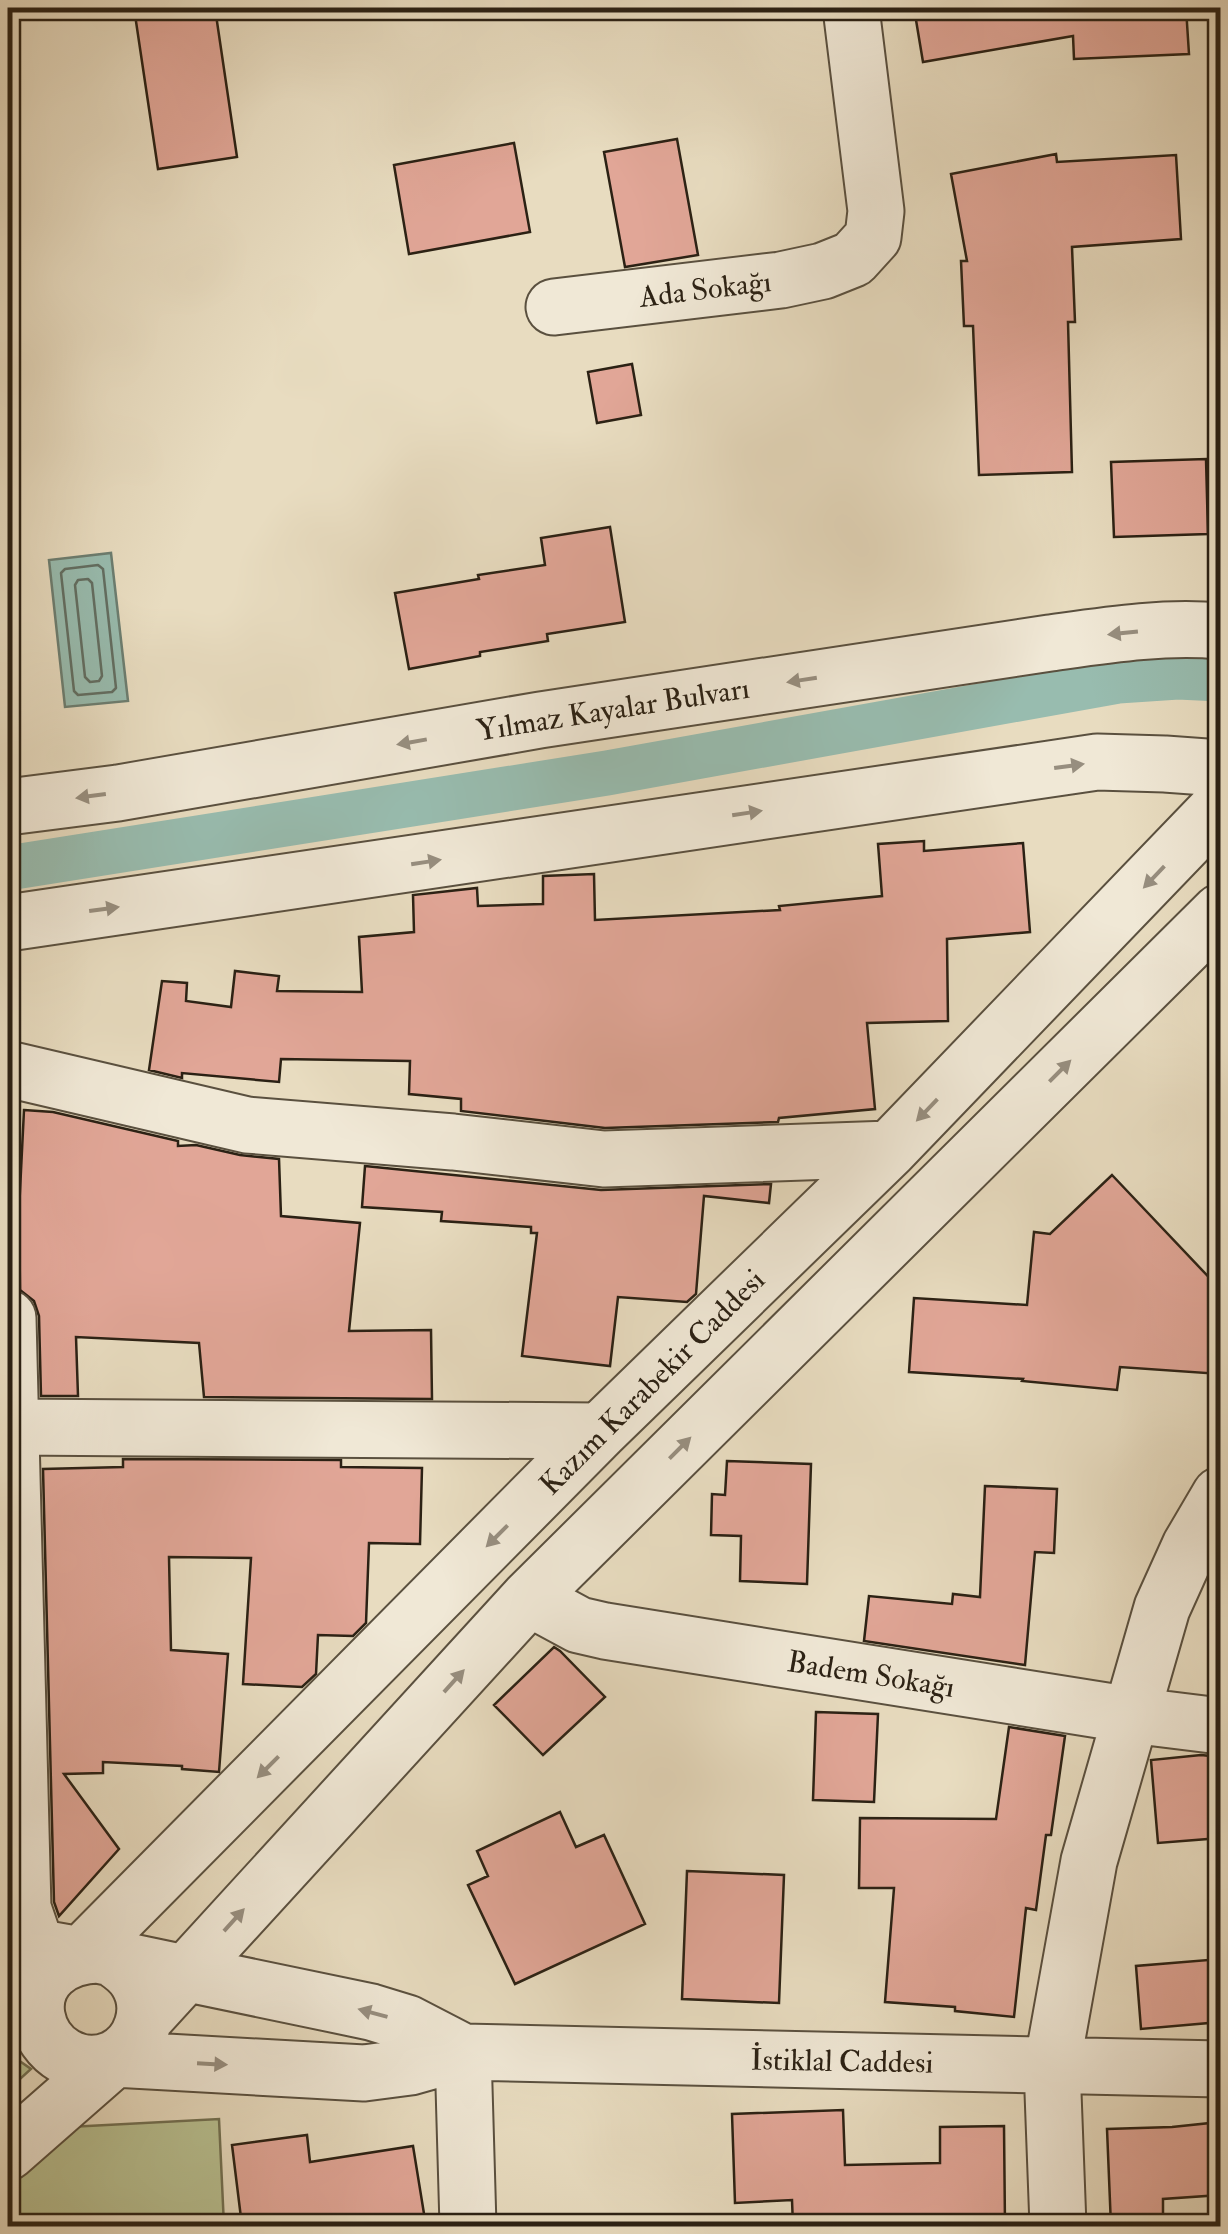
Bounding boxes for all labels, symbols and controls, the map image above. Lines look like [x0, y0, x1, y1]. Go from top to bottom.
street label: Ada Sokağı [636, 263, 773, 316]
one-way arrow [1107, 625, 1139, 641]
street label: Yılmaz Kayalar Bulvarı [474, 670, 752, 749]
one-way arrow [785, 673, 817, 688]
one-way arrow [395, 735, 427, 750]
one-way arrow [1053, 758, 1085, 774]
one-way arrow [75, 789, 107, 805]
one-way arrow [732, 805, 763, 820]
one-way arrow [410, 853, 442, 869]
one-way arrow [1143, 865, 1166, 889]
one-way arrow [89, 900, 120, 916]
one-way arrow [1048, 1060, 1072, 1084]
one-way arrow [916, 1098, 939, 1122]
street label: Kazım Karabekir Caddesi [532, 1262, 773, 1503]
one-way arrow [668, 1437, 692, 1460]
one-way arrow [485, 1523, 509, 1547]
street label: Badem Sokağı [785, 1643, 957, 1706]
one-way arrow [442, 1669, 465, 1693]
one-way arrow [257, 1754, 280, 1778]
one-way arrow [222, 1908, 245, 1932]
one-way arrow [358, 2005, 389, 2021]
street label: İstiklal Caddesi [750, 2041, 934, 2082]
one-way arrow [196, 2056, 228, 2072]

